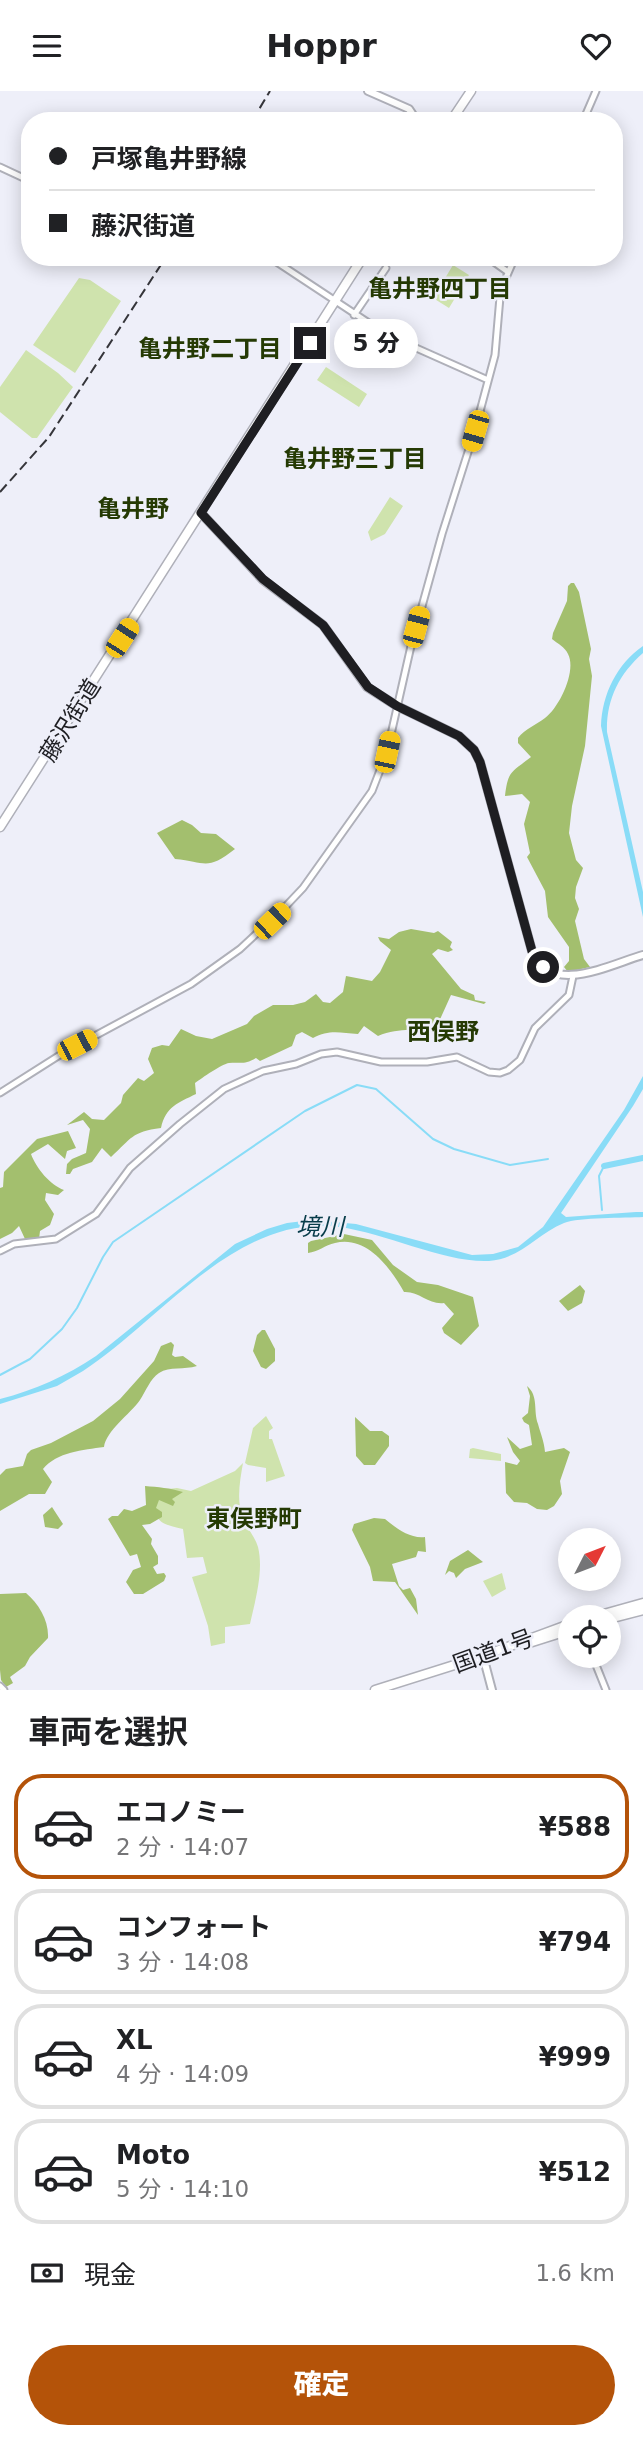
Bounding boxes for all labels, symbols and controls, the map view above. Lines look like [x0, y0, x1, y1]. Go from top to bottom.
icon: menu [28, 27, 66, 65]
text: Hoppr [266, 27, 377, 65]
icon: heart [577, 27, 615, 65]
text: 戸塚亀井野線 [91, 144, 247, 174]
text: 藤沢街道 [91, 211, 195, 241]
district label: 亀井野四丁目 [368, 275, 512, 303]
callout: 5 分 [334, 319, 418, 367]
route end [294, 327, 326, 359]
text: 5 分 [352, 330, 400, 356]
district label: 亀井野二丁目 [138, 335, 282, 363]
car [460, 408, 491, 454]
district label: 亀井野三丁目 [283, 445, 427, 473]
district label: 亀井野 [97, 495, 169, 523]
car [401, 604, 432, 650]
car [102, 615, 143, 661]
street label: 藤沢街道 [35, 674, 105, 766]
car [373, 729, 402, 775]
car [250, 899, 295, 943]
route start [527, 951, 559, 983]
district label: 西俣野 [407, 1018, 479, 1046]
car [54, 1026, 101, 1064]
water label: 境川 [296, 1213, 347, 1241]
district label: 東俣野町 [206, 1505, 302, 1533]
north arrow [558, 1528, 621, 1591]
map controls [558, 1528, 621, 1668]
button: locate [558, 1605, 621, 1668]
street label: 国道1号 [449, 1624, 537, 1678]
text: 車両を選択 [28, 1713, 188, 1751]
icon: car [32, 1795, 95, 1858]
text: エコノミー [116, 1797, 246, 1827]
text: ¥588 [539, 1812, 611, 1842]
text: 2 分 · 14:07 [116, 1834, 249, 1860]
icon: car [32, 1910, 95, 1973]
text: コンフォート [116, 1912, 271, 1942]
text: ¥794 [539, 1927, 611, 1957]
text: 3 分 · 14:08 [116, 1949, 249, 1975]
icon: car [32, 2025, 95, 2088]
text: XL [116, 2025, 153, 2055]
text: ¥999 [539, 2042, 611, 2072]
text: 4 分 · 14:09 [116, 2061, 249, 2087]
icon: car [32, 2140, 95, 2203]
text: Moto [116, 2140, 190, 2170]
text: ¥512 [539, 2157, 611, 2187]
text: 5 分 · 14:10 [116, 2176, 249, 2202]
icon: cash [28, 2254, 66, 2292]
text: 現金 [84, 2260, 136, 2290]
text: 1.6 km [535, 2260, 615, 2286]
button: 確定 [28, 2345, 615, 2425]

